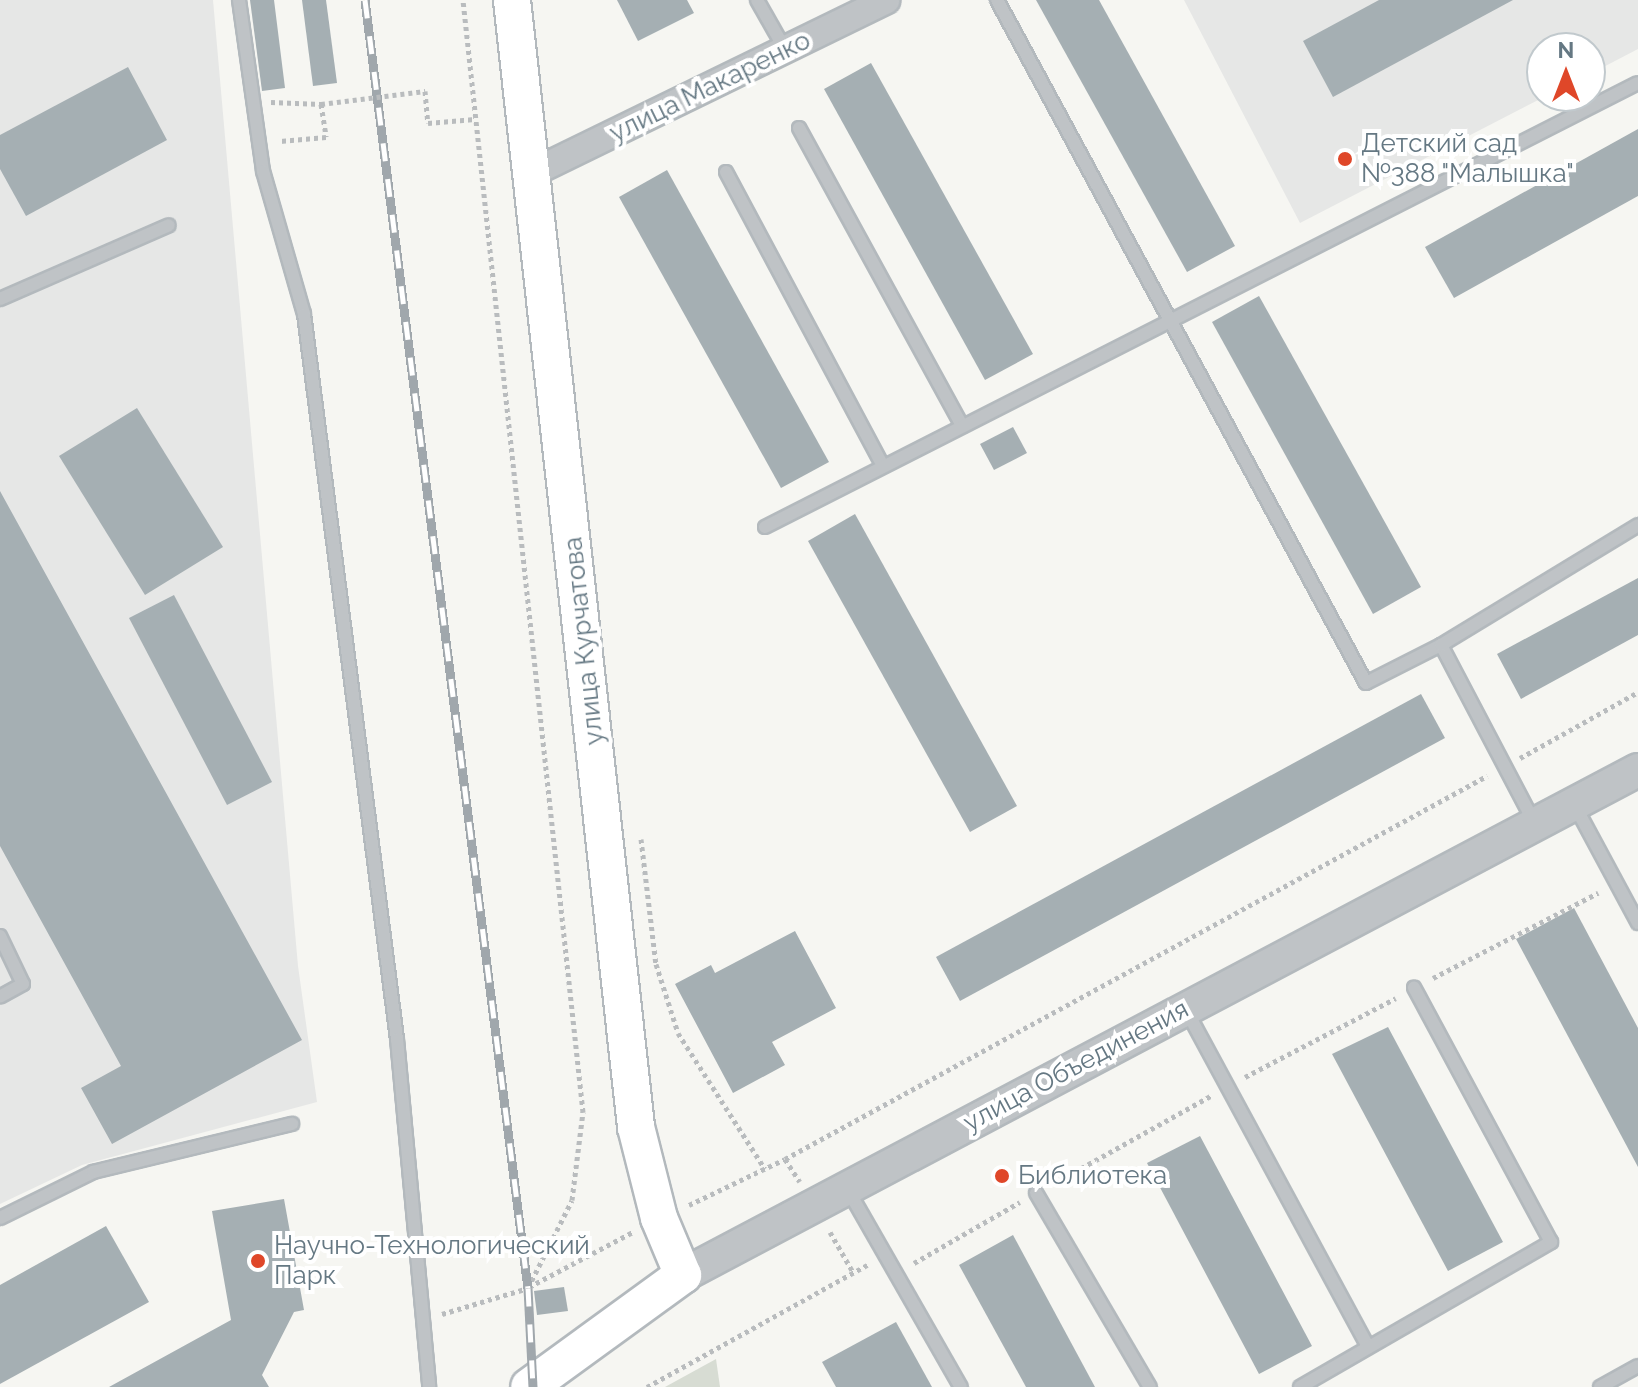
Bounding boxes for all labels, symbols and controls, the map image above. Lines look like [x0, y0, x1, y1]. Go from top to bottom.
street label: улица Макаренко [605, 25, 815, 149]
north arrow [1526, 32, 1606, 112]
text: N [1558, 37, 1574, 63]
place label: Детский сад №388 "Малышка" [1361, 128, 1574, 190]
marker: Детский сад №388 "Малышка" [1336, 150, 1354, 168]
street label: улица Курчатова [558, 535, 610, 747]
street label: улица Объединения [958, 993, 1194, 1139]
place label: Библиотека [1018, 1160, 1167, 1192]
marker: Библиотека [993, 1167, 1011, 1185]
place label: Научно-Технологический Парк [274, 1230, 590, 1292]
marker: Научно-Технологический Парк [249, 1252, 267, 1270]

